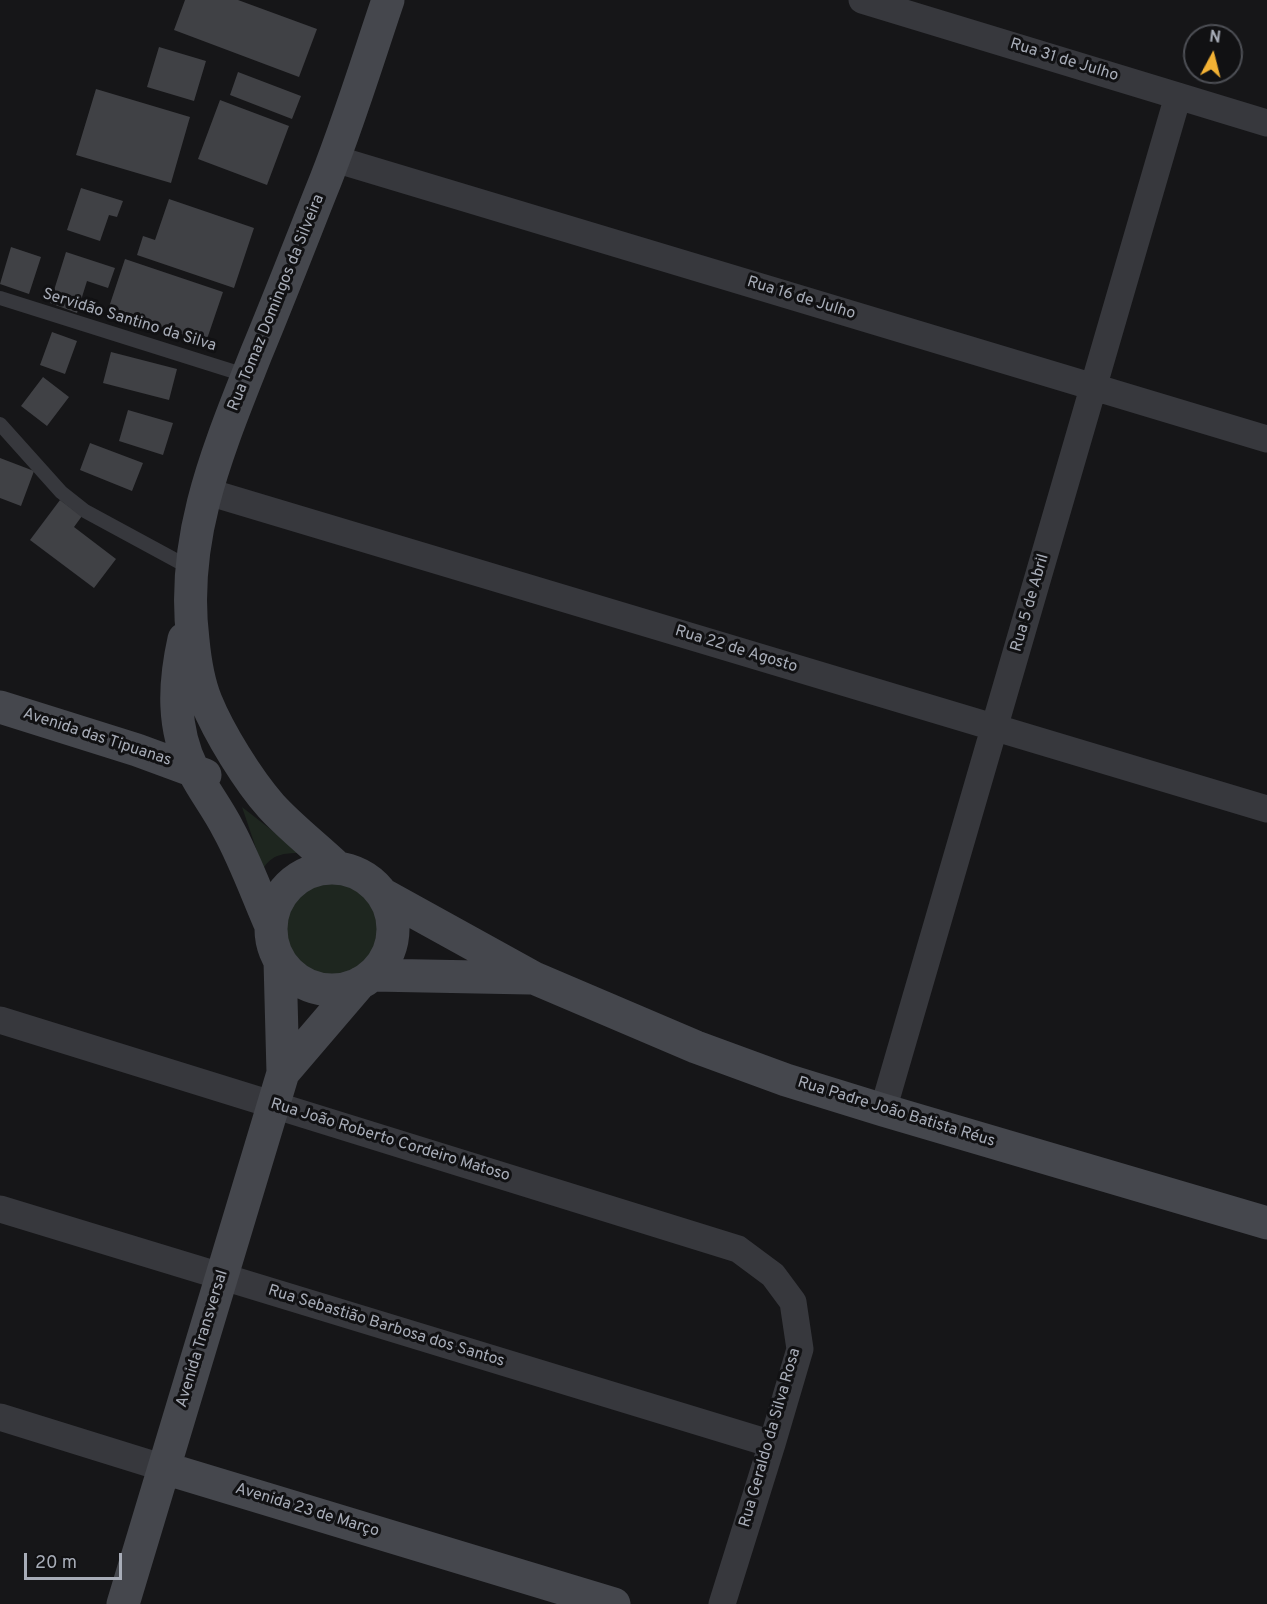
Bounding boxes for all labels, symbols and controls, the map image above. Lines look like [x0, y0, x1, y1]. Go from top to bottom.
north arrow [1183, 24, 1243, 84]
text: N [1208, 27, 1222, 49]
street label: Rua 31 de Julho [1007, 35, 1121, 87]
street label: Rua Tomaz Domingos da Silveira [225, 192, 329, 414]
street label: Rua 16 de Julho [744, 273, 858, 325]
street label: Servidão Santino da Silva [40, 285, 218, 357]
street label: Rua 5 de Abril [1008, 552, 1054, 654]
street label: Rua 22 de Agosto [672, 622, 800, 678]
street label: Avenida das Tipuanas [20, 705, 174, 771]
street label: Rua Padre João Batista Réus [795, 1074, 997, 1152]
street label: Rua João Roberto Cordeiro Matoso [268, 1095, 512, 1187]
street label: Avenida Transversal [173, 1268, 233, 1410]
street label: Rua Sebastião Barbosa dos Santos [265, 1282, 507, 1372]
street label: Rua Geraldo da Silva Rosa [736, 1346, 806, 1530]
street label: Avenida 23 de Março [233, 1480, 381, 1542]
scale bar [27, 1541, 124, 1579]
text: 20 m [35, 1552, 77, 1575]

